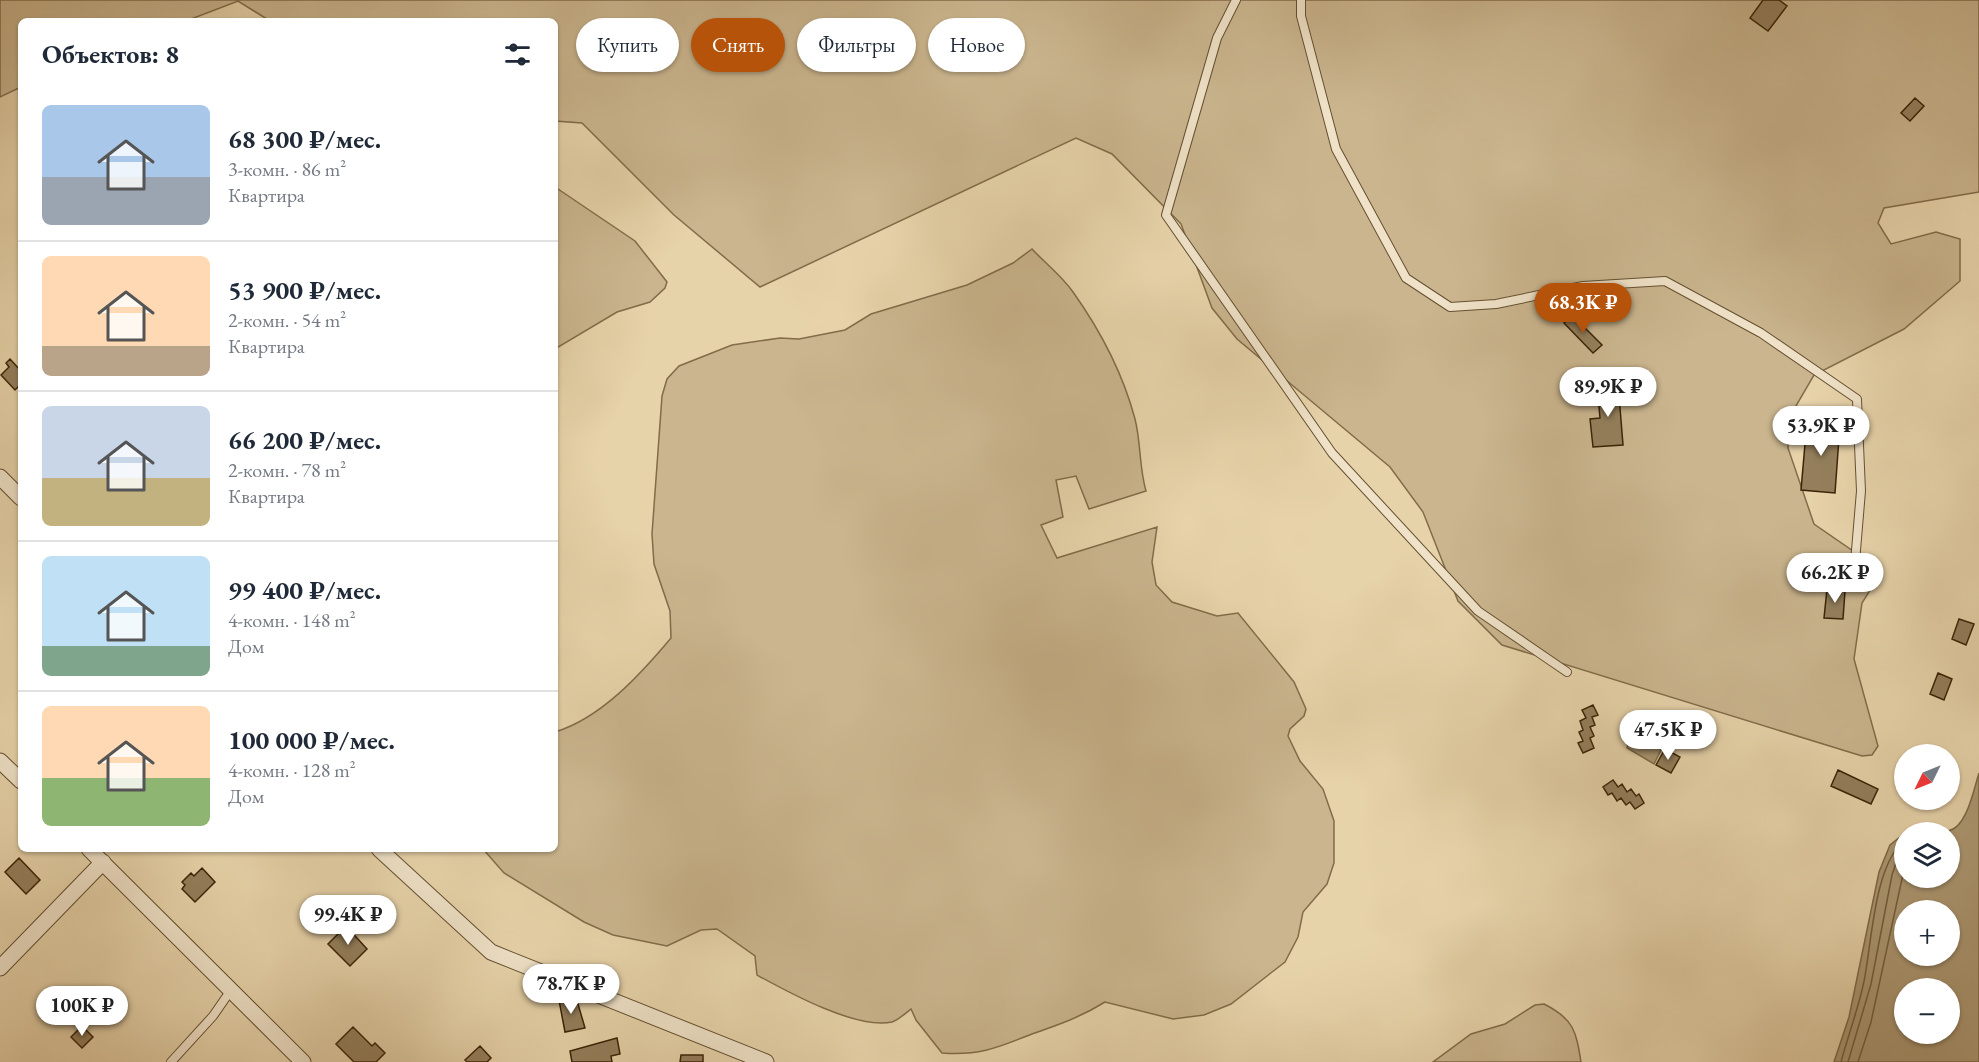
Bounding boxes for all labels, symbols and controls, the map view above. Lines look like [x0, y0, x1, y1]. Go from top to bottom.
chip: Купить [576, 18, 679, 72]
chip: Снять [691, 18, 785, 72]
chip: Фильтры [797, 18, 916, 72]
chip: Новое [928, 18, 1025, 72]
text: Объектов: 8 [42, 37, 179, 71]
icon: filters [501, 38, 534, 71]
text: 68 300 ₽/мес. [228, 122, 381, 156]
icon: home [90, 129, 162, 201]
text: 3-комн. · 86 m² [228, 156, 346, 182]
text: Квартира [228, 182, 305, 208]
text: 53 900 ₽/мес. [228, 273, 381, 307]
icon: home [90, 280, 162, 352]
pin: 68.3K ₽ [1528, 283, 1638, 334]
text: 68.3K ₽ [1549, 289, 1617, 315]
text: 2-комн. · 54 m² [228, 307, 346, 333]
text: Квартира [228, 333, 305, 359]
pin: 89.9K ₽ [1553, 367, 1663, 418]
text: 89.9K ₽ [1574, 373, 1642, 399]
pin: 53.9K ₽ [1766, 406, 1876, 457]
text: 53.9K ₽ [1787, 412, 1855, 438]
text: 66 200 ₽/мес. [228, 423, 381, 457]
icon: home [90, 430, 162, 502]
text: 2-комн. · 78 m² [228, 457, 346, 483]
text: Квартира [228, 483, 305, 509]
pin: 66.2K ₽ [1780, 553, 1890, 604]
text: 66.2K ₽ [1801, 559, 1869, 585]
text: 99 400 ₽/мес. [228, 573, 381, 607]
icon: home [90, 580, 162, 652]
text: 4-комн. · 148 m² [228, 607, 356, 633]
text: Дом [228, 633, 264, 659]
pin: 47.5K ₽ [1613, 710, 1723, 761]
text: 47.5K ₽ [1634, 716, 1702, 742]
text: 100 000 ₽/мес. [228, 723, 395, 757]
icon: home [90, 730, 162, 802]
north arrow [1894, 744, 1960, 810]
map controls [1894, 744, 1960, 1044]
text: 4-комн. · 128 m² [228, 757, 356, 783]
text: Дом [228, 783, 264, 809]
button: layers [1894, 822, 1960, 888]
pin: 99.4K ₽ [293, 895, 403, 946]
button: + [1894, 900, 1960, 966]
text: 99.4K ₽ [314, 901, 382, 927]
pin: 78.7K ₽ [516, 964, 626, 1015]
text: 78.7K ₽ [537, 970, 605, 996]
button: − [1894, 978, 1960, 1044]
pin: 100K ₽ [33, 986, 131, 1037]
text: 100K ₽ [50, 992, 114, 1018]

